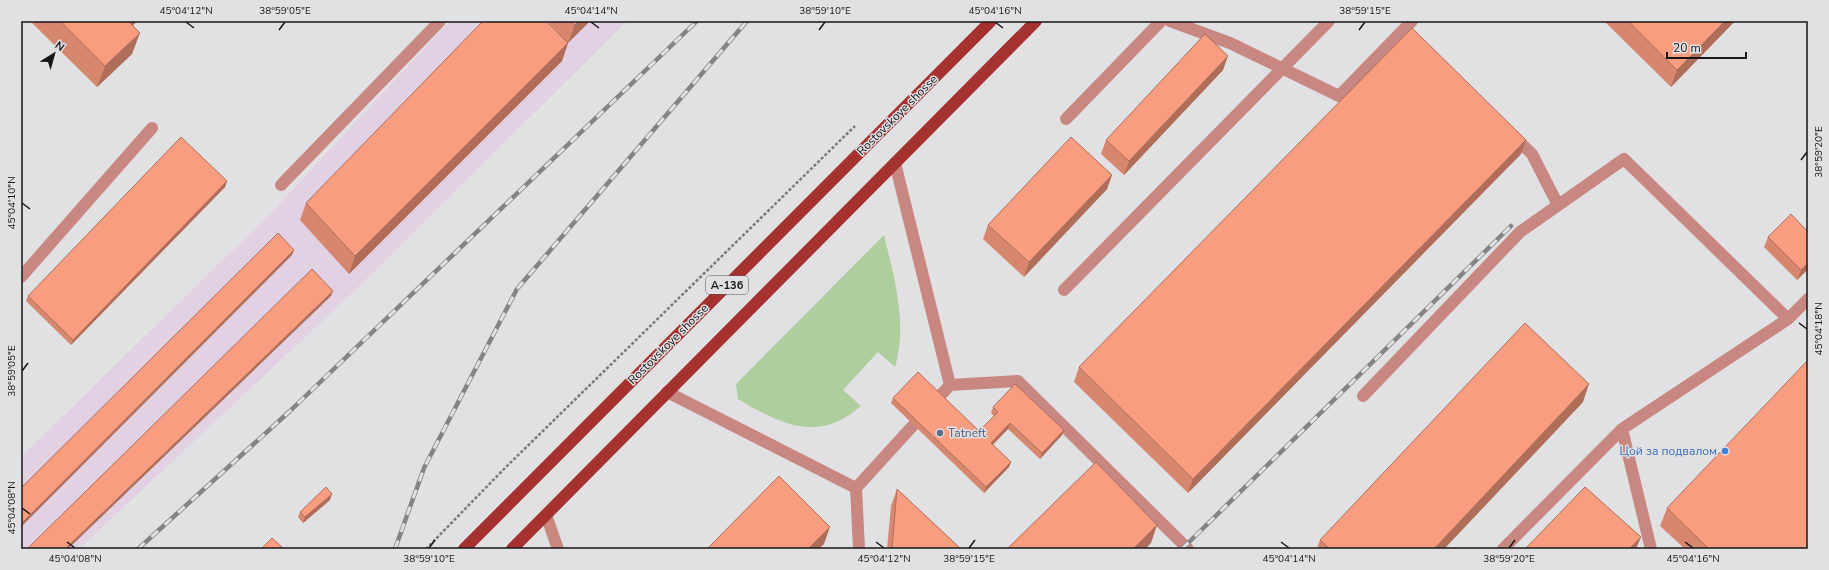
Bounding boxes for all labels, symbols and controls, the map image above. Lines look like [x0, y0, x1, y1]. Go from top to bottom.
text: 45°04'12"N [159, 4, 213, 18]
text: 38°59'05"E [259, 4, 311, 18]
text: 45°04'14"N [564, 4, 618, 18]
text: 38°59'10"E [799, 4, 851, 18]
text: 45°04'16"N [968, 4, 1022, 18]
text: 38°59'15"E [1339, 4, 1391, 18]
north arrow [34, 34, 74, 74]
scale bar [1667, 34, 1746, 60]
text: N [52, 38, 68, 55]
text: 20 m [1673, 40, 1701, 56]
street label: Rostovskoye shosse [853, 71, 941, 159]
text: 38°59'20"E [1812, 126, 1826, 178]
text: 45°04'10"N [5, 176, 19, 230]
road number: А-136 [706, 276, 748, 294]
street label: Rostovskoye shosse [624, 300, 712, 388]
text: 45°04'18"N [1812, 302, 1826, 356]
text: 38°59'05"E [5, 345, 19, 397]
place label: Tatneft [948, 425, 987, 441]
marker: Tatneft [935, 428, 945, 438]
place label: Цой за подвалом [1620, 443, 1717, 459]
marker: Цой за подвалом [1720, 446, 1730, 456]
text: 45°04'08"N [5, 481, 19, 535]
text: 45°04'08"N [48, 552, 102, 566]
text: 38°59'10"E [403, 552, 455, 566]
text: 45°04'12"N [857, 552, 911, 566]
text: 38°59'15"E [943, 552, 995, 566]
text: 45°04'14"N [1262, 552, 1316, 566]
text: 38°59'20"E [1483, 552, 1535, 566]
text: 45°04'16"N [1666, 552, 1720, 566]

